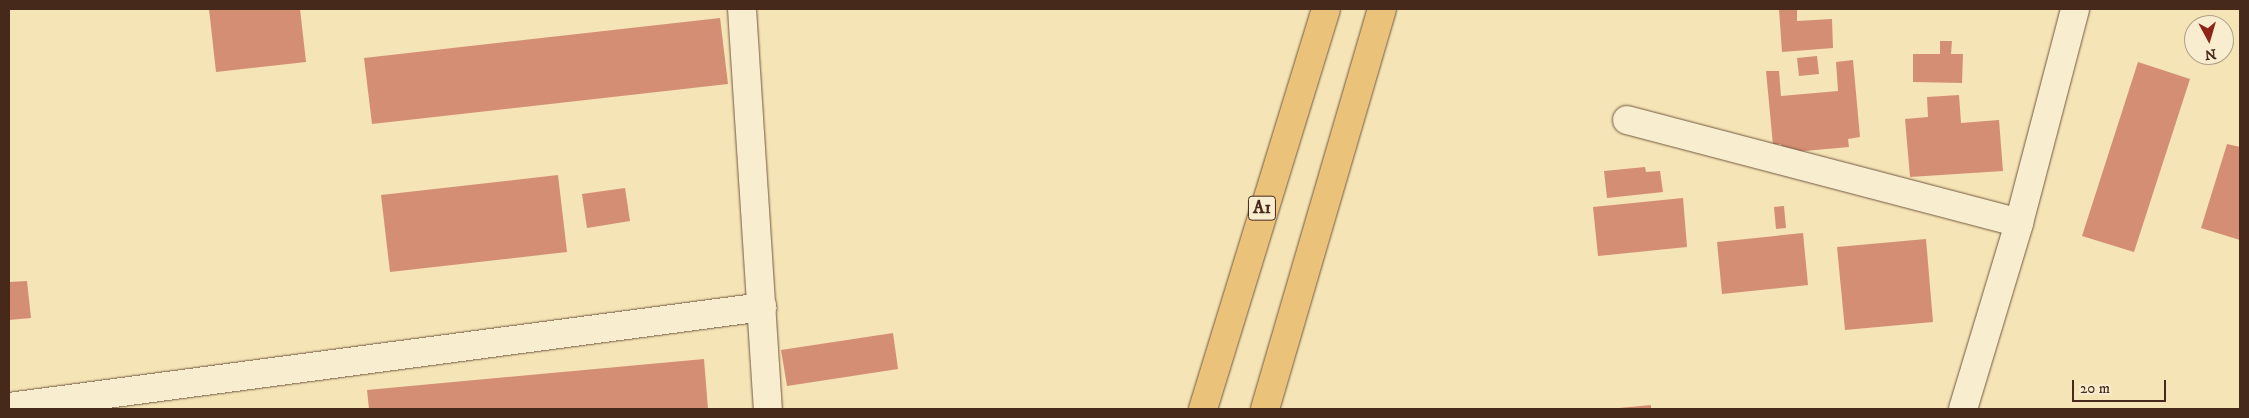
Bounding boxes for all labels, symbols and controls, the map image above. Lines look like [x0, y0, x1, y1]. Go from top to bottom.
north arrow [2184, 15, 2234, 65]
text: N [2204, 44, 2217, 63]
road number: A1 [1247, 192, 1277, 224]
scale bar [2074, 370, 2168, 402]
text: 20 m [2080, 379, 2110, 398]

